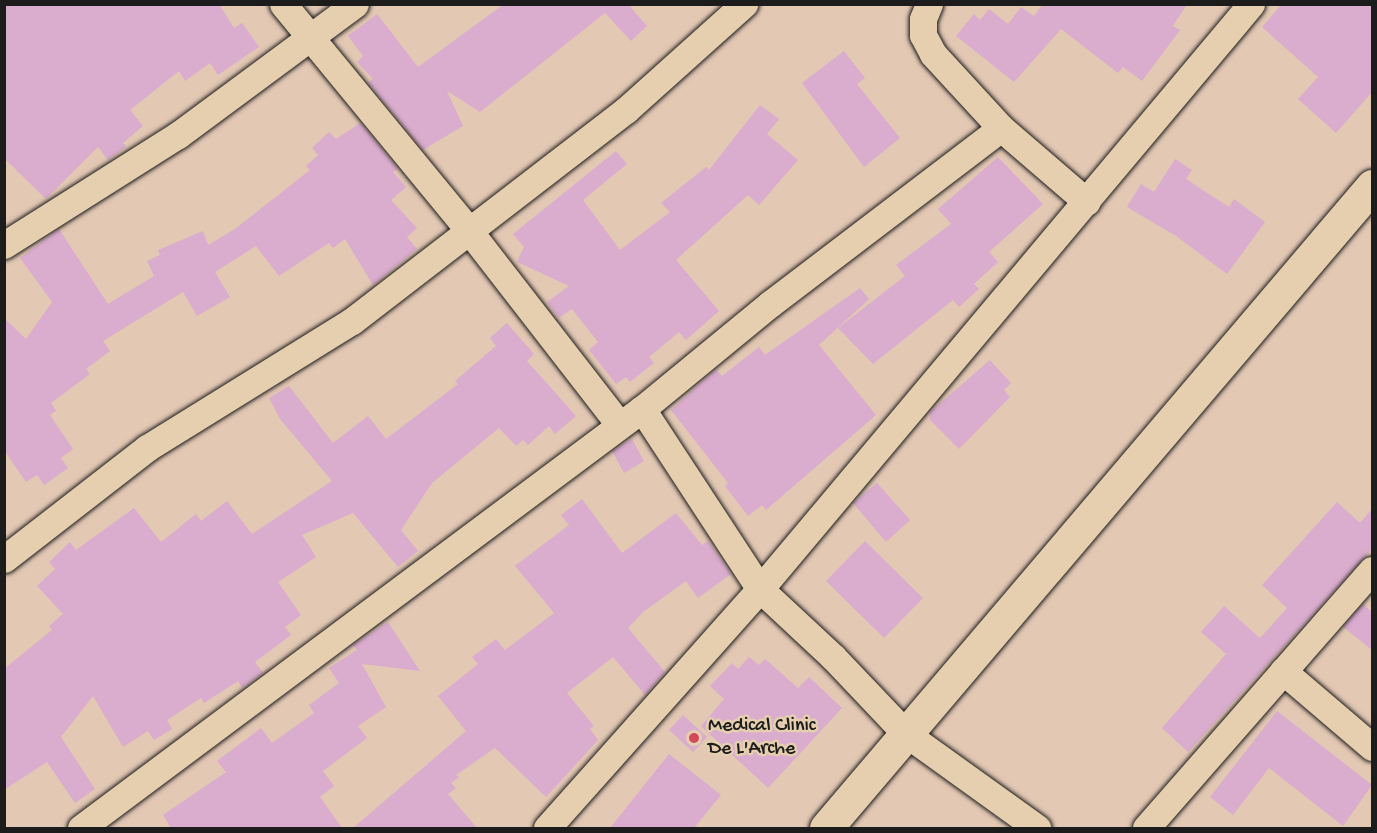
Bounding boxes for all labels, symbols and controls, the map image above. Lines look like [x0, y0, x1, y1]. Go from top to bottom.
place label: Medical Clinic De L'Arche [708, 714, 816, 761]
marker: Medical Clinic De L'Arche [685, 729, 703, 747]

